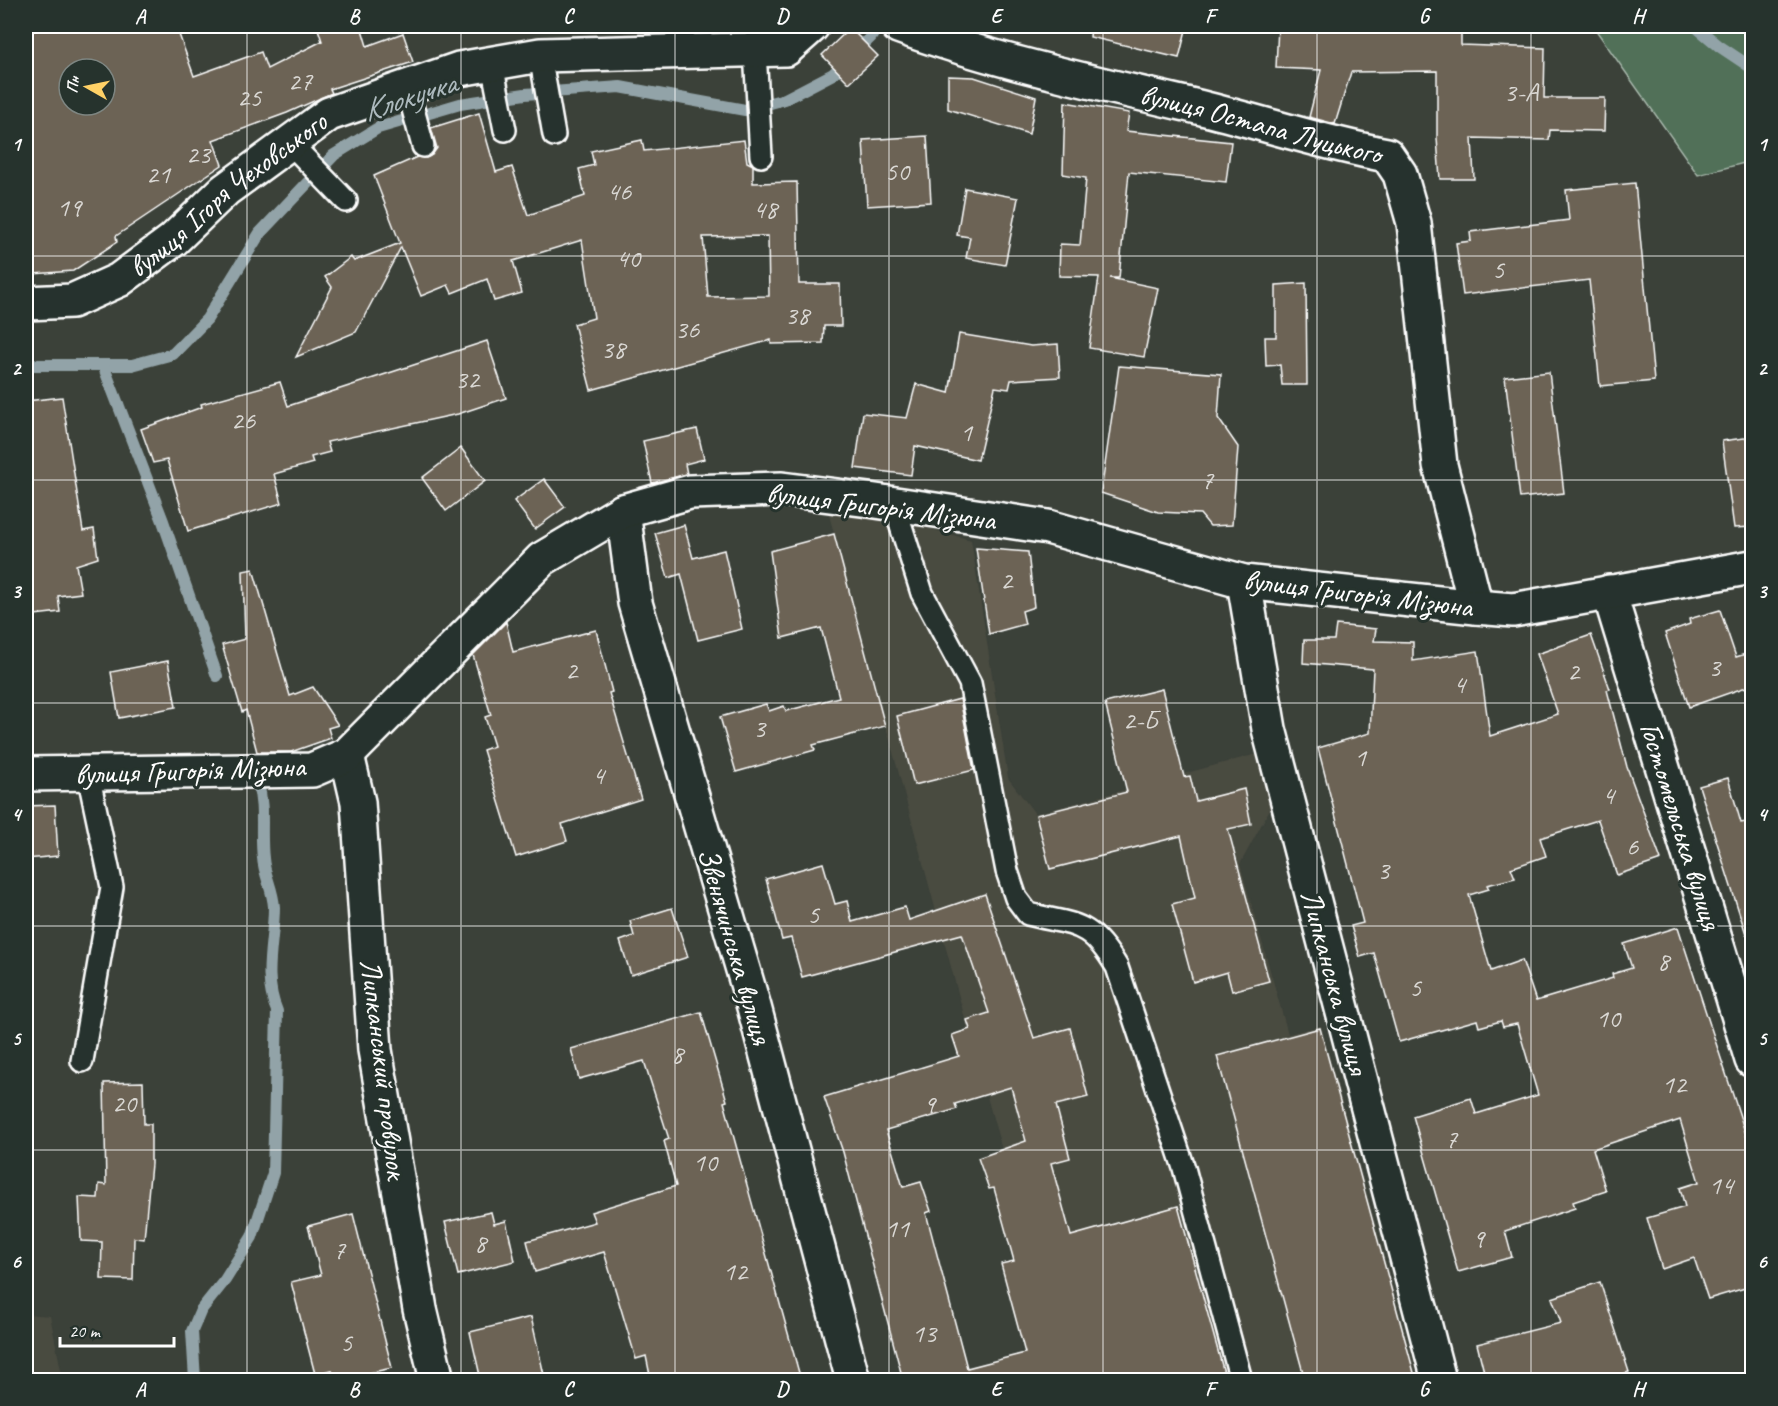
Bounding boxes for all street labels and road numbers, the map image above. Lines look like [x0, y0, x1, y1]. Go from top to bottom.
street label: вулиця Остапа Луцького [1136, 75, 1388, 173]
street label: вулиця Ігоря Чеховського [120, 102, 336, 286]
street label: вулиця Григорія Мізюна [764, 473, 1000, 539]
street label: вулиця Григорія Мізюна [1241, 560, 1477, 626]
street label: Гостомельська вулиця [1631, 718, 1731, 936]
street label: вулиця Григорія Мізюна [74, 747, 308, 793]
street label: Звенячинська вулиця [689, 843, 781, 1050]
street label: Липканська вулиця [1292, 886, 1379, 1081]
street label: Липканський провулок [352, 957, 417, 1183]

